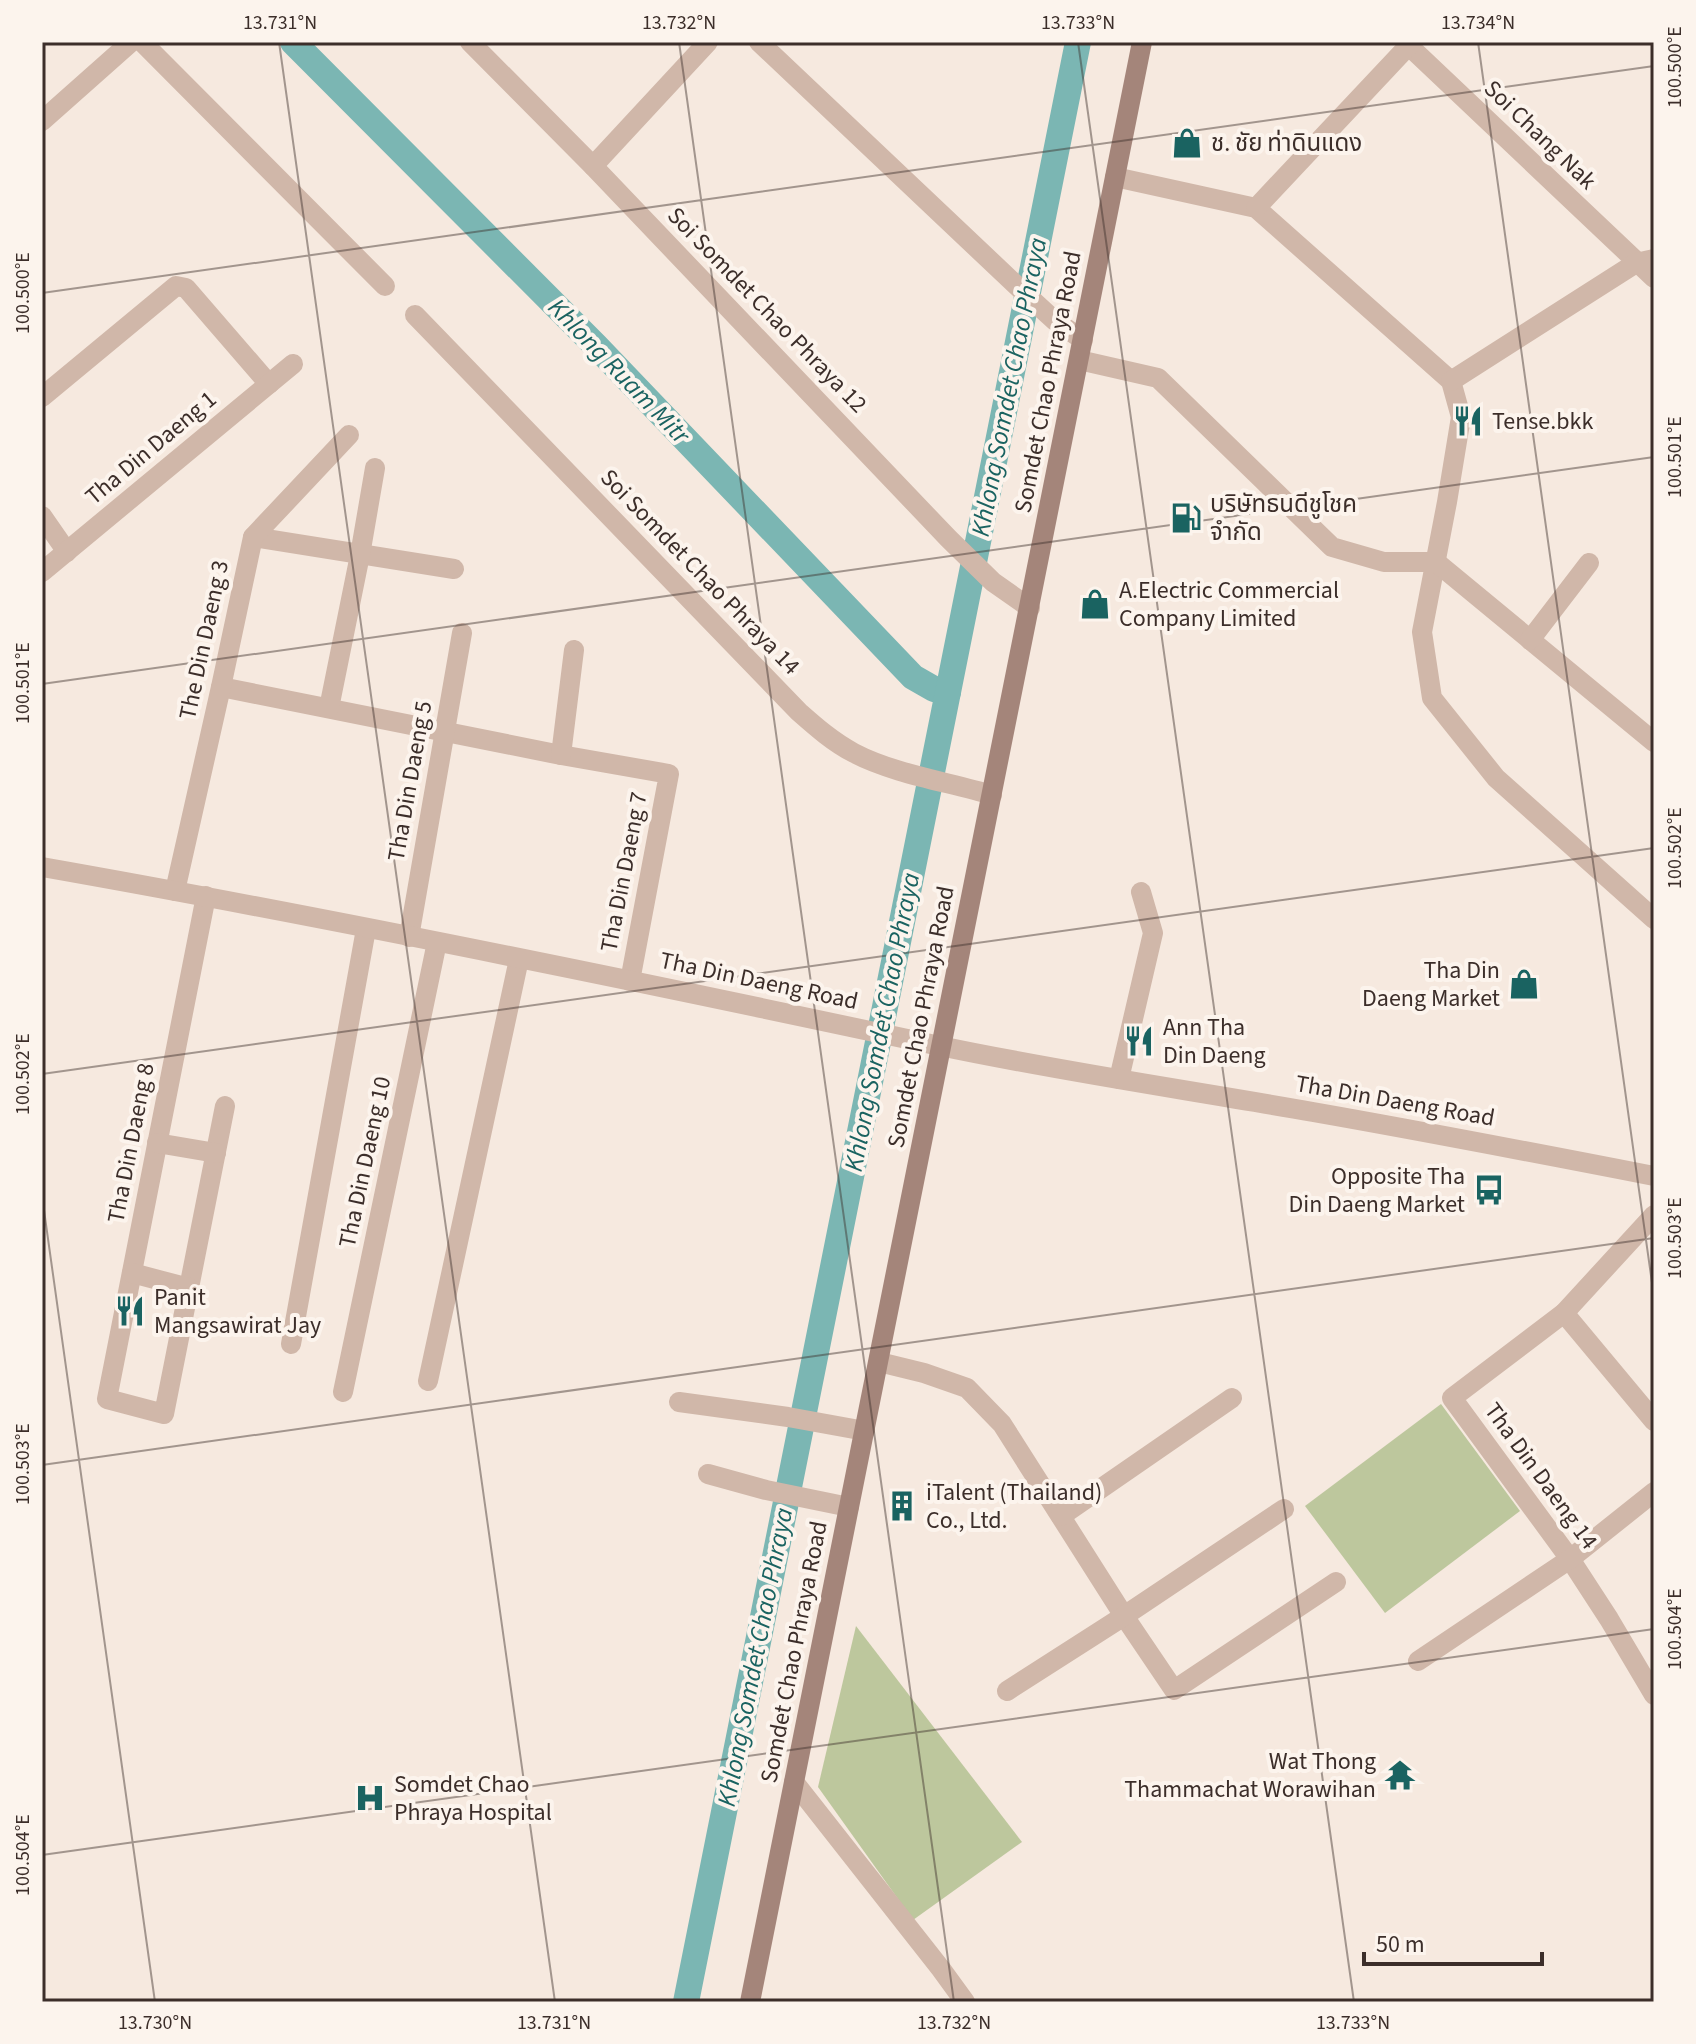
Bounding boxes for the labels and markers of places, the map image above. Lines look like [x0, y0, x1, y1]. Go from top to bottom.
shop icon: ช. ชัย ท่าดินแดง [1170, 126, 1204, 160]
place label: ช. ชัย ท่าดินแดง [1211, 126, 1362, 161]
restaurant icon: Tense.bkk [1451, 404, 1485, 438]
place label: Tense.bkk [1492, 404, 1593, 439]
place label: บริษัทธนดีชูโชค จำกัด [1210, 487, 1357, 550]
fuel station icon: บริษัทธนดีชูโชค จำกัด [1169, 501, 1203, 535]
place label: A.Electric Commercial Company Limited [1119, 573, 1339, 636]
shop icon: A.Electric Commercial Company Limited [1078, 587, 1112, 621]
place label: Tha Din Daeng Market [1362, 953, 1500, 1016]
shop icon: Tha Din Daeng Market [1507, 967, 1541, 1001]
place label: Ann Tha Din Daeng [1163, 1010, 1266, 1073]
restaurant icon: Ann Tha Din Daeng [1122, 1024, 1156, 1058]
place label: Opposite Tha Din Daeng Market [1289, 1159, 1465, 1222]
bus stop icon: Opposite Tha Din Daeng Market [1472, 1173, 1506, 1207]
place label: Panit Mangsawirat Jay [154, 1280, 321, 1343]
restaurant icon: Panit Mangsawirat Jay [113, 1294, 147, 1328]
place label: iTalent (Thailand) Co., Ltd. [926, 1475, 1102, 1538]
building icon: iTalent (Thailand) Co., Ltd. [885, 1489, 919, 1523]
place label: Wat Thong Thammachat Worawihan [1124, 1744, 1376, 1807]
temple icon: Wat Thong Thammachat Worawihan [1383, 1758, 1417, 1792]
place label: Somdet Chao Phraya Hospital [394, 1767, 552, 1830]
hospital icon: Somdet Chao Phraya Hospital [353, 1781, 387, 1815]

